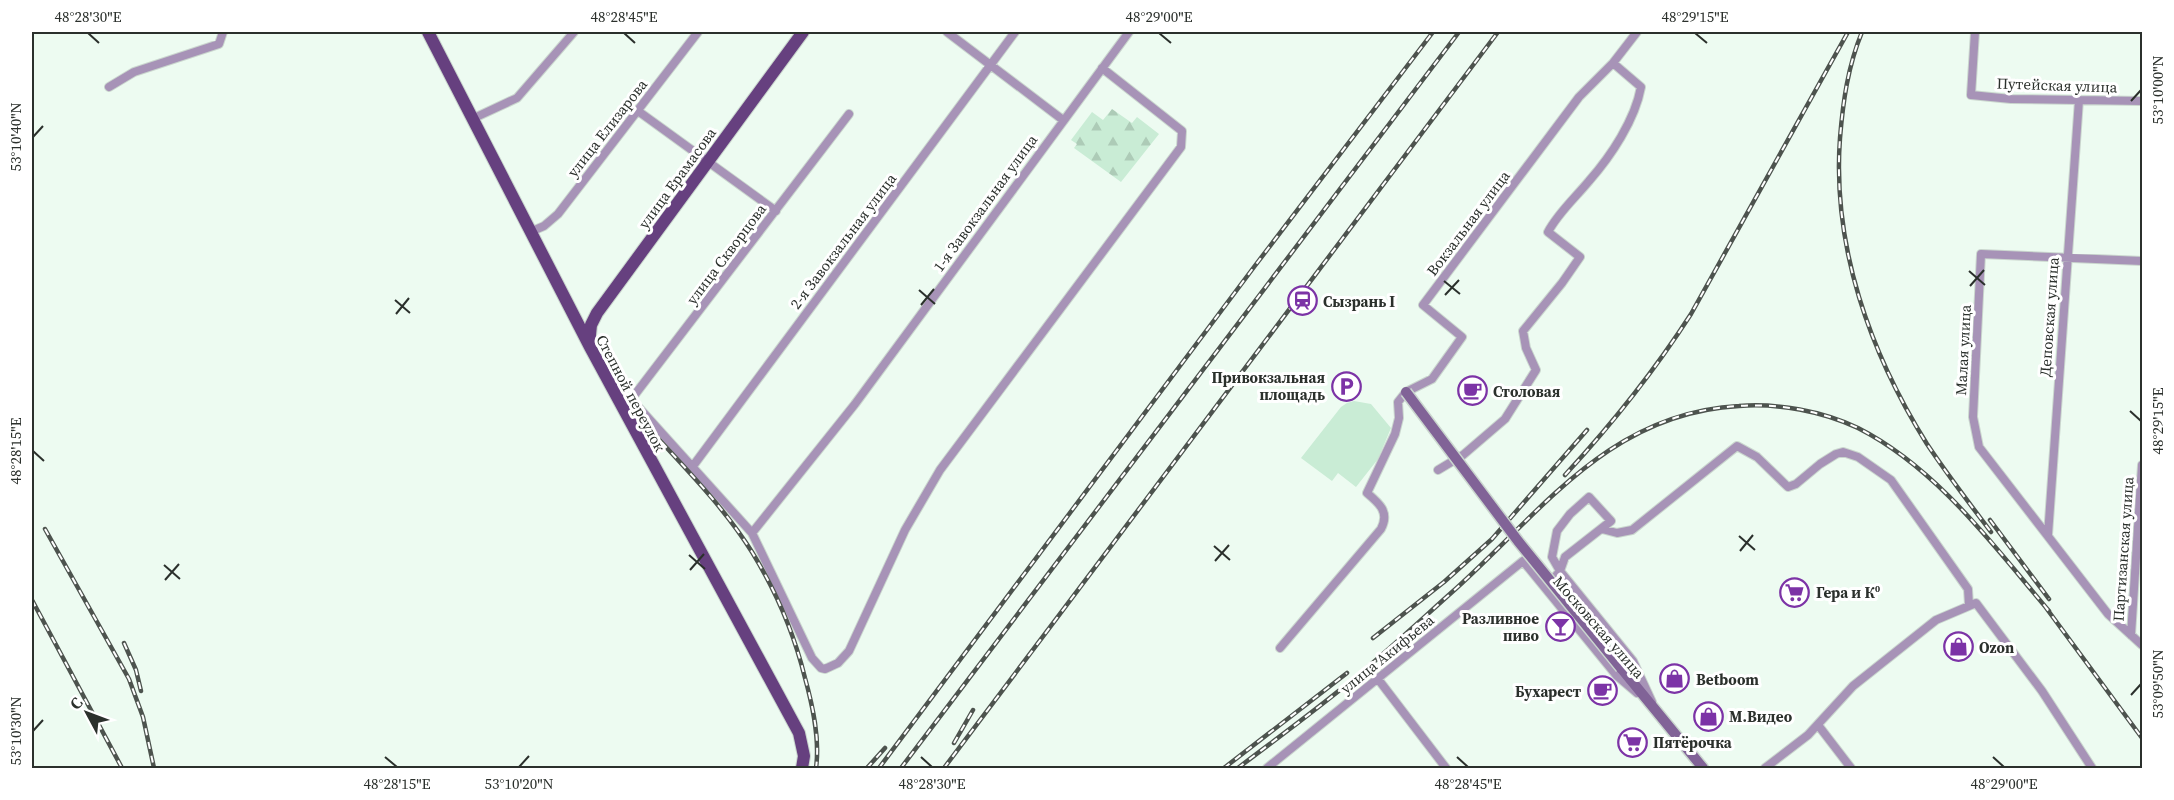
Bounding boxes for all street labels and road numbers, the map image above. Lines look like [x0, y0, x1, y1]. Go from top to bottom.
street label: Путейская улица [1996, 72, 2118, 98]
street label: улица Елизарова [562, 74, 652, 181]
street label: улица Ерамасова [633, 123, 721, 233]
street label: 1-я Завокзальная улица [928, 130, 1042, 276]
street label: Вокзальная улица [1421, 166, 1515, 280]
street label: 2-я Завокзальная улица [785, 169, 901, 313]
street label: улица Скворцова [681, 199, 771, 309]
street label: Деповская улица [2034, 256, 2064, 378]
street label: Малая улица [1950, 304, 1976, 396]
street label: Степной переулок [591, 331, 671, 456]
street label: Партизанская улица [2107, 476, 2139, 622]
street label: Московская улица [1549, 571, 1650, 683]
street label: улица Акифьева [1336, 609, 1439, 698]

